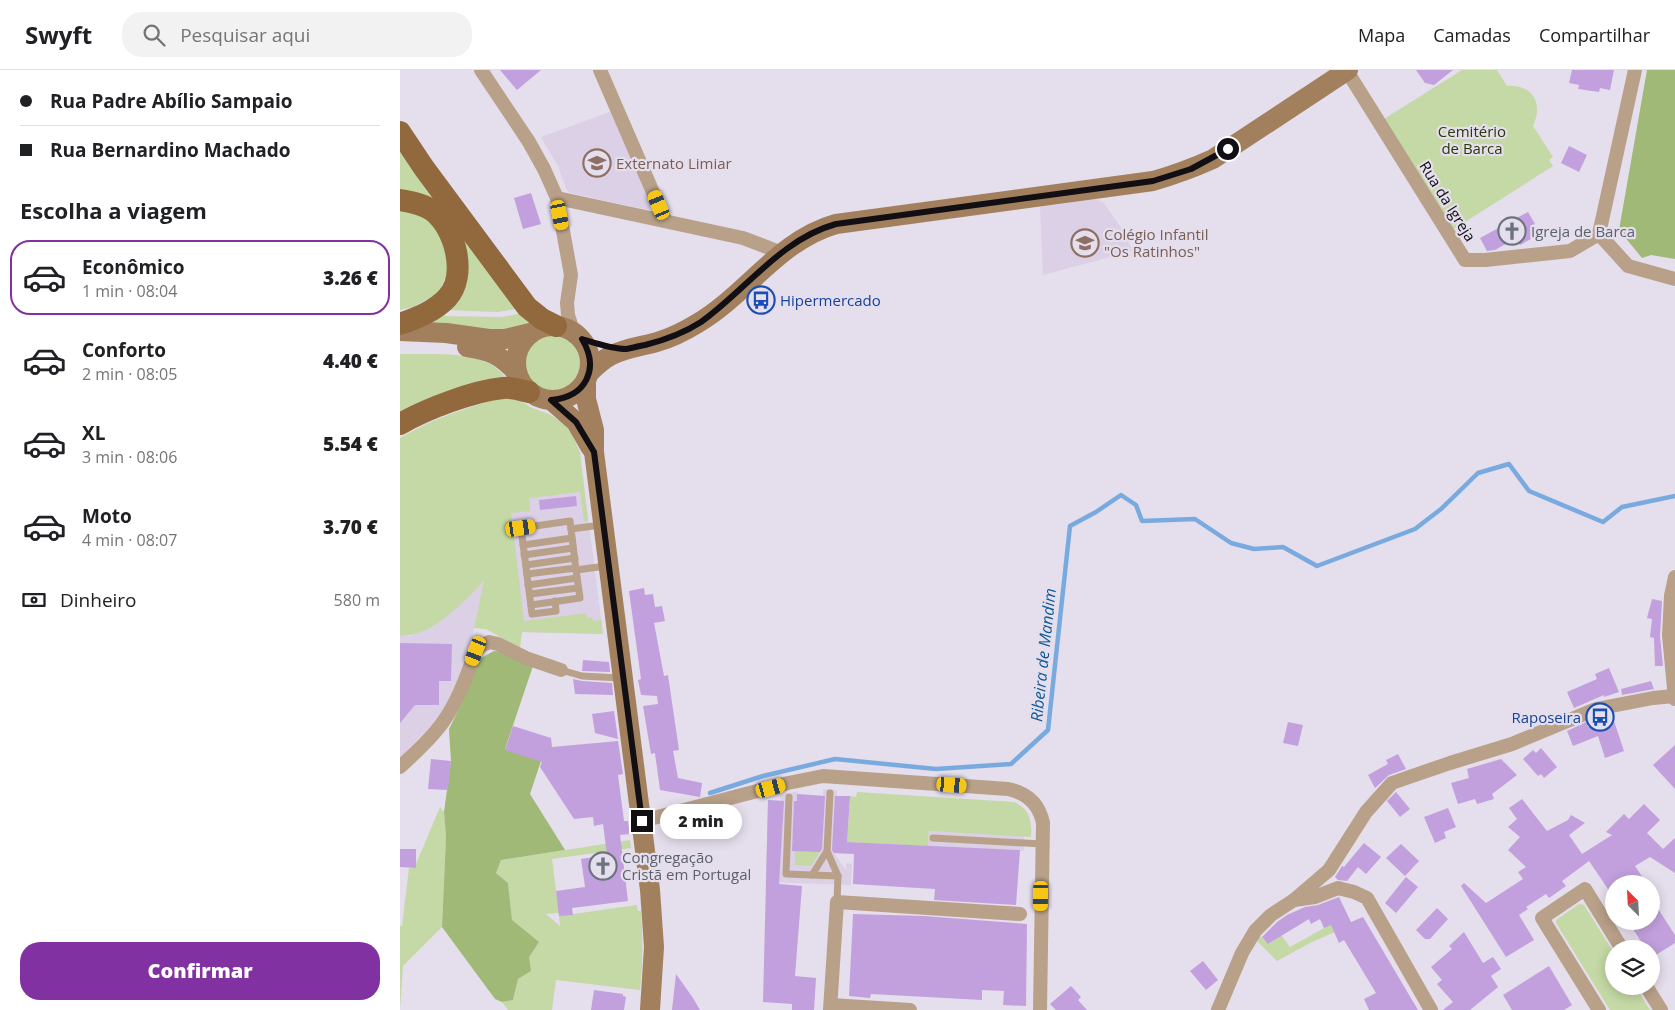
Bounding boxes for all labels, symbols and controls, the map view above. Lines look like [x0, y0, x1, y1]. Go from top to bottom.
search box [122, 12, 472, 57]
text: Swyft [25, 18, 92, 51]
icon: search [140, 21, 168, 49]
text: Pesquisar aqui [180, 22, 310, 48]
text: Mapa [1358, 23, 1405, 47]
text: Camadas [1433, 23, 1511, 47]
text: Compartilhar [1539, 23, 1650, 47]
text: Rua Padre Abílio Sampaio [50, 88, 293, 114]
park label: Cemitério de Barca [1438, 121, 1506, 158]
text: Rua Bernardino Machado [50, 137, 291, 163]
route start [1217, 138, 1239, 160]
school or university icon: Externato Limiar [582, 148, 612, 178]
place label: Externato Limiar [616, 153, 732, 173]
street label: Rua da Igreja [1415, 157, 1481, 245]
car [646, 188, 671, 222]
text: Escolha a viagem [20, 195, 207, 225]
car [549, 199, 570, 231]
church icon: Igreja de Barca [1497, 216, 1527, 246]
place label: Igreja de Barca [1531, 221, 1635, 241]
place label: Colégio Infantil "Os Ratinhos" [1104, 224, 1208, 261]
school or university icon: Colégio Infantil "Os Ratinhos" [1070, 228, 1100, 258]
text: Econômico [82, 254, 184, 280]
icon: car [22, 255, 67, 300]
text: 3.26 € [323, 265, 378, 291]
text: 1 min · 08:04 [82, 280, 177, 302]
bus stop icon: Hipermercado [746, 285, 776, 315]
place label: Hipermercado [780, 290, 881, 310]
text: Conforto [82, 337, 166, 363]
icon: car [22, 338, 67, 383]
text: 4.40 € [323, 348, 378, 374]
text: 2 min · 08:05 [82, 363, 177, 385]
text: XL [82, 420, 105, 446]
icon: car [22, 421, 67, 466]
text: 5.54 € [323, 431, 378, 457]
text: 3 min · 08:06 [82, 446, 177, 468]
text: Moto [82, 503, 132, 529]
icon: car [22, 504, 67, 549]
text: 3.70 € [323, 514, 378, 540]
car [505, 518, 536, 538]
text: 4 min · 08:07 [82, 529, 177, 551]
icon: cash [20, 586, 48, 614]
text: Dinheiro [60, 587, 137, 613]
water label: Ribeira de Mandim [1025, 587, 1061, 723]
text: 580 m [334, 589, 380, 611]
car [463, 634, 488, 668]
bus stop icon: Raposeira [1585, 702, 1615, 732]
place label: Raposeira [1511, 707, 1581, 727]
car [936, 776, 967, 794]
car [754, 777, 787, 799]
callout: 2 min [660, 804, 742, 838]
route end [631, 810, 653, 832]
text: 2 min [678, 810, 724, 832]
place label: Congregação Cristã em Portugal [622, 847, 751, 884]
church icon: Congregação Cristã em Portugal [588, 851, 618, 881]
north arrow [1605, 875, 1660, 930]
map controls [1605, 875, 1660, 995]
car [1033, 881, 1048, 911]
button: layers [1605, 940, 1660, 995]
button: Confirmar [20, 942, 380, 1000]

